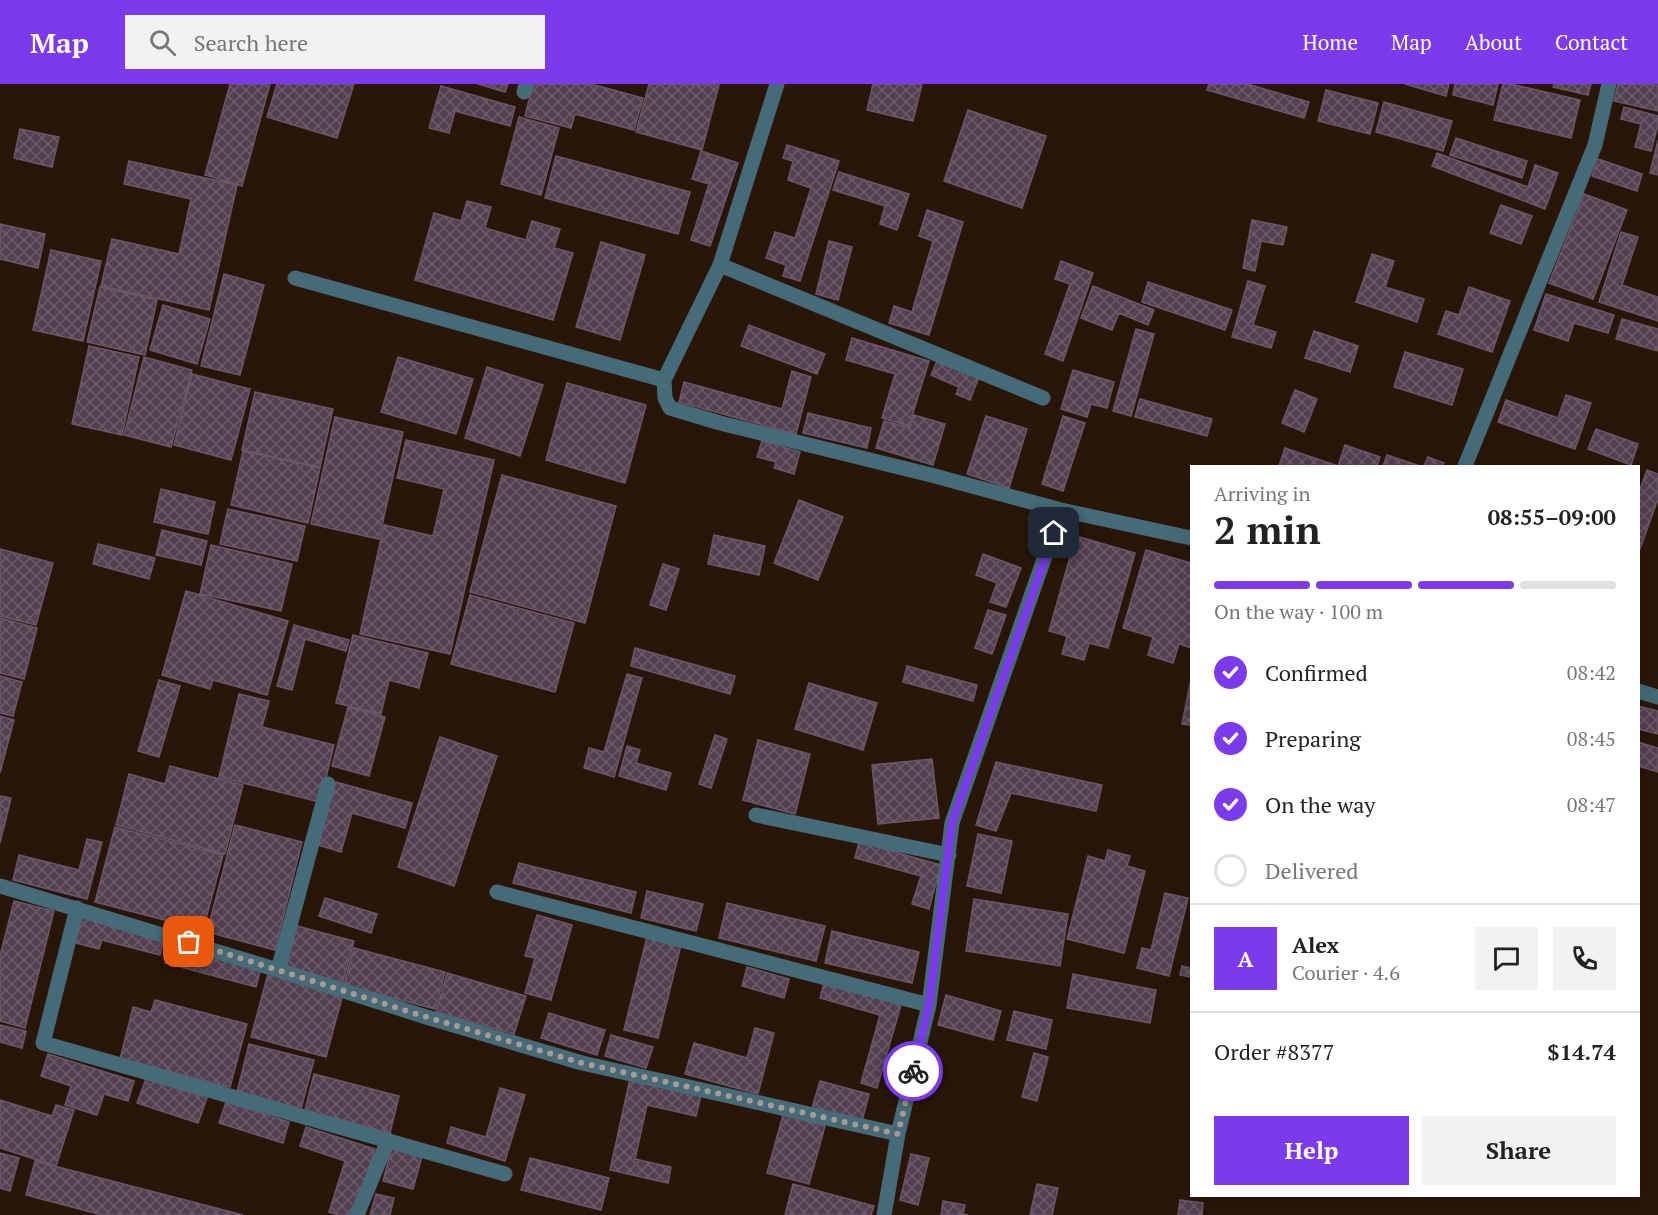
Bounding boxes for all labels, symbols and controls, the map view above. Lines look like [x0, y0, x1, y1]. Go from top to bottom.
search box [125, 15, 545, 69]
text: Map [30, 24, 89, 61]
icon: search [146, 26, 179, 59]
text: Search here [194, 28, 308, 57]
text: Home [1302, 28, 1358, 56]
text: Map [1391, 28, 1432, 56]
text: About [1465, 28, 1522, 56]
text: Contact [1555, 28, 1628, 56]
text: Arriving in [1214, 480, 1310, 507]
text: 08:55–09:00 [1488, 502, 1616, 531]
text: 2 min [1214, 503, 1321, 555]
pin [1028, 507, 1079, 558]
icon: home [1037, 516, 1070, 549]
text: On the way · 100 m [1214, 598, 1383, 625]
icon: check [1214, 656, 1247, 689]
text: Confirmed [1265, 658, 1368, 687]
text: 08:42 [1567, 659, 1616, 686]
icon: check [1214, 722, 1247, 755]
text: Preparing [1265, 724, 1361, 753]
text: 08:45 [1567, 725, 1616, 752]
icon: check [1214, 788, 1247, 821]
text: On the way [1265, 790, 1375, 819]
text: 08:47 [1567, 791, 1616, 818]
text: Delivered [1265, 856, 1358, 885]
pin [163, 916, 214, 967]
icon: bag [172, 925, 205, 958]
button: chat [1475, 927, 1538, 990]
button: phone [1553, 927, 1616, 990]
text: Alex [1292, 930, 1339, 959]
text: A [1237, 944, 1254, 973]
text: Courier · 4.6 [1292, 959, 1400, 986]
text: Order #8377 [1214, 1037, 1334, 1066]
text: $14.74 [1547, 1037, 1616, 1066]
courier [883, 1041, 943, 1101]
icon: bike [897, 1055, 930, 1088]
button: Help [1214, 1116, 1409, 1185]
button: Share [1421, 1116, 1616, 1185]

